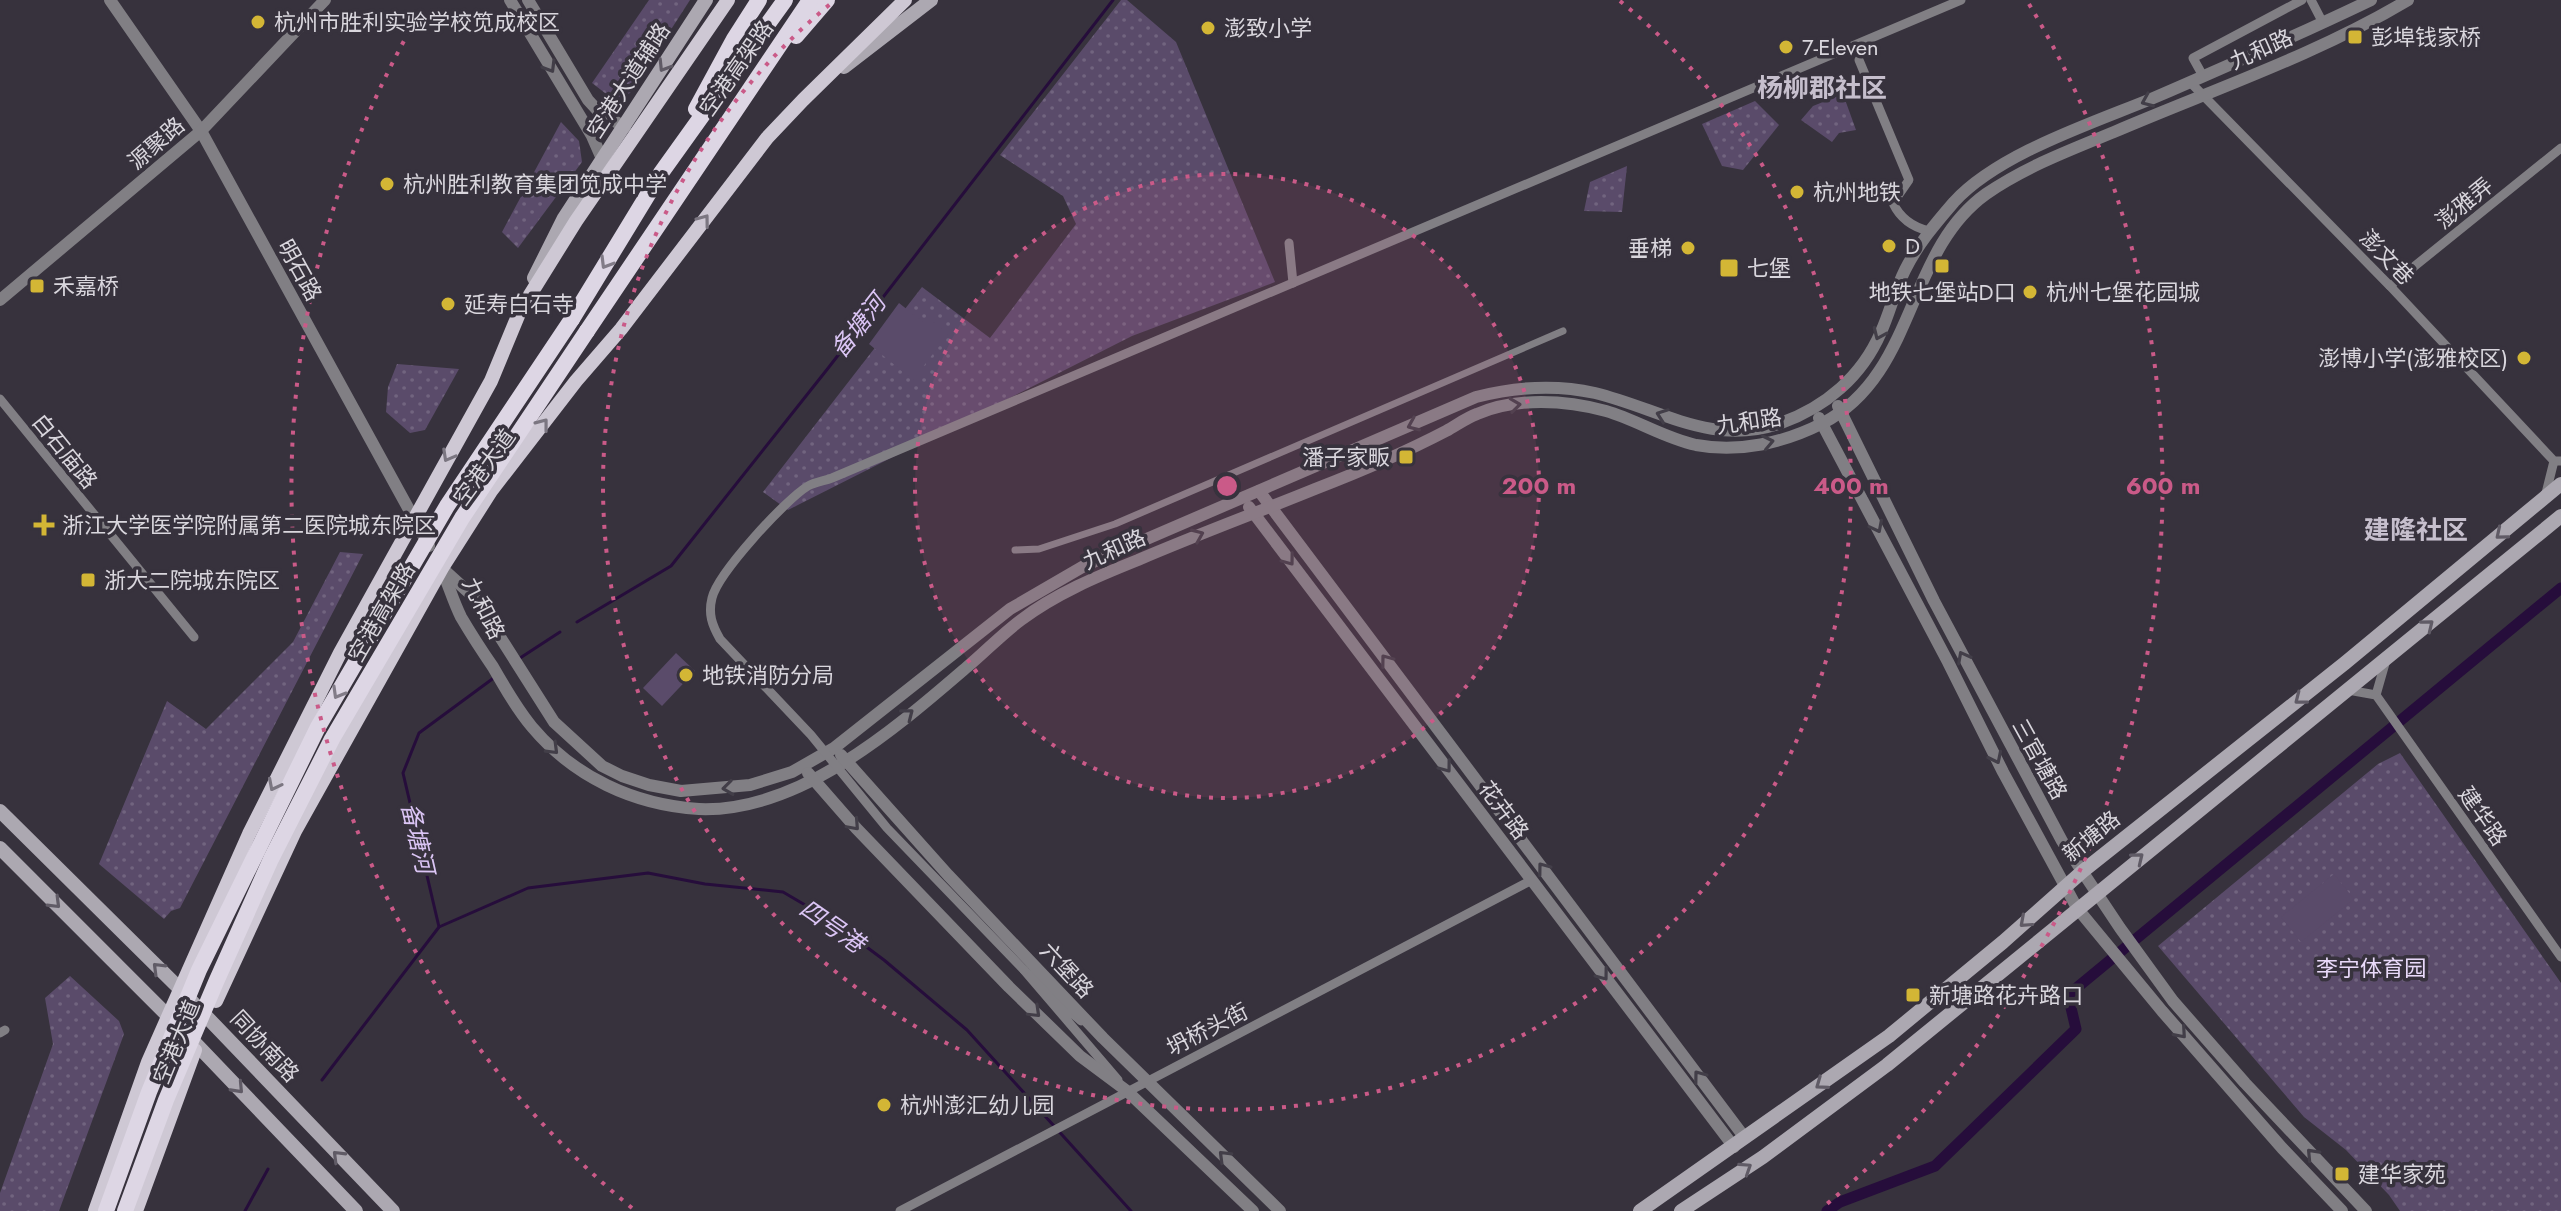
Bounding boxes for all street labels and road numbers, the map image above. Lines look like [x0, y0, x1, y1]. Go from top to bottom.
street label: 空港高架路 [691, 14, 781, 122]
street label: 空港大道辅路 [579, 16, 677, 144]
street label: 九和路 [2224, 21, 2298, 77]
street label: 源聚路 [121, 109, 191, 177]
street label: 澎雅弄 [2428, 170, 2500, 236]
street label: 澎文巷 [2353, 222, 2421, 292]
street label: 明石路 [270, 233, 330, 307]
street label: 九和路 [1714, 401, 1784, 441]
street label: 白石庙路 [25, 407, 105, 495]
street label: 空港大道 [445, 422, 523, 512]
street label: 九和路 [1077, 521, 1151, 577]
street label: 空港高架路 [340, 556, 422, 668]
street label: 九和路 [455, 571, 513, 645]
street label: 三官塘路 [2005, 713, 2075, 805]
street label: 花卉路 [1471, 774, 1537, 846]
street label: 建华路 [2451, 780, 2515, 852]
street label: 新塘路 [2055, 803, 2127, 869]
street label: 六堡路 [1033, 935, 1101, 1005]
street label: 空港大道 [145, 995, 207, 1089]
street label: 坍桥头街 [1161, 995, 1253, 1063]
street label: 同协南路 [223, 1003, 307, 1089]

